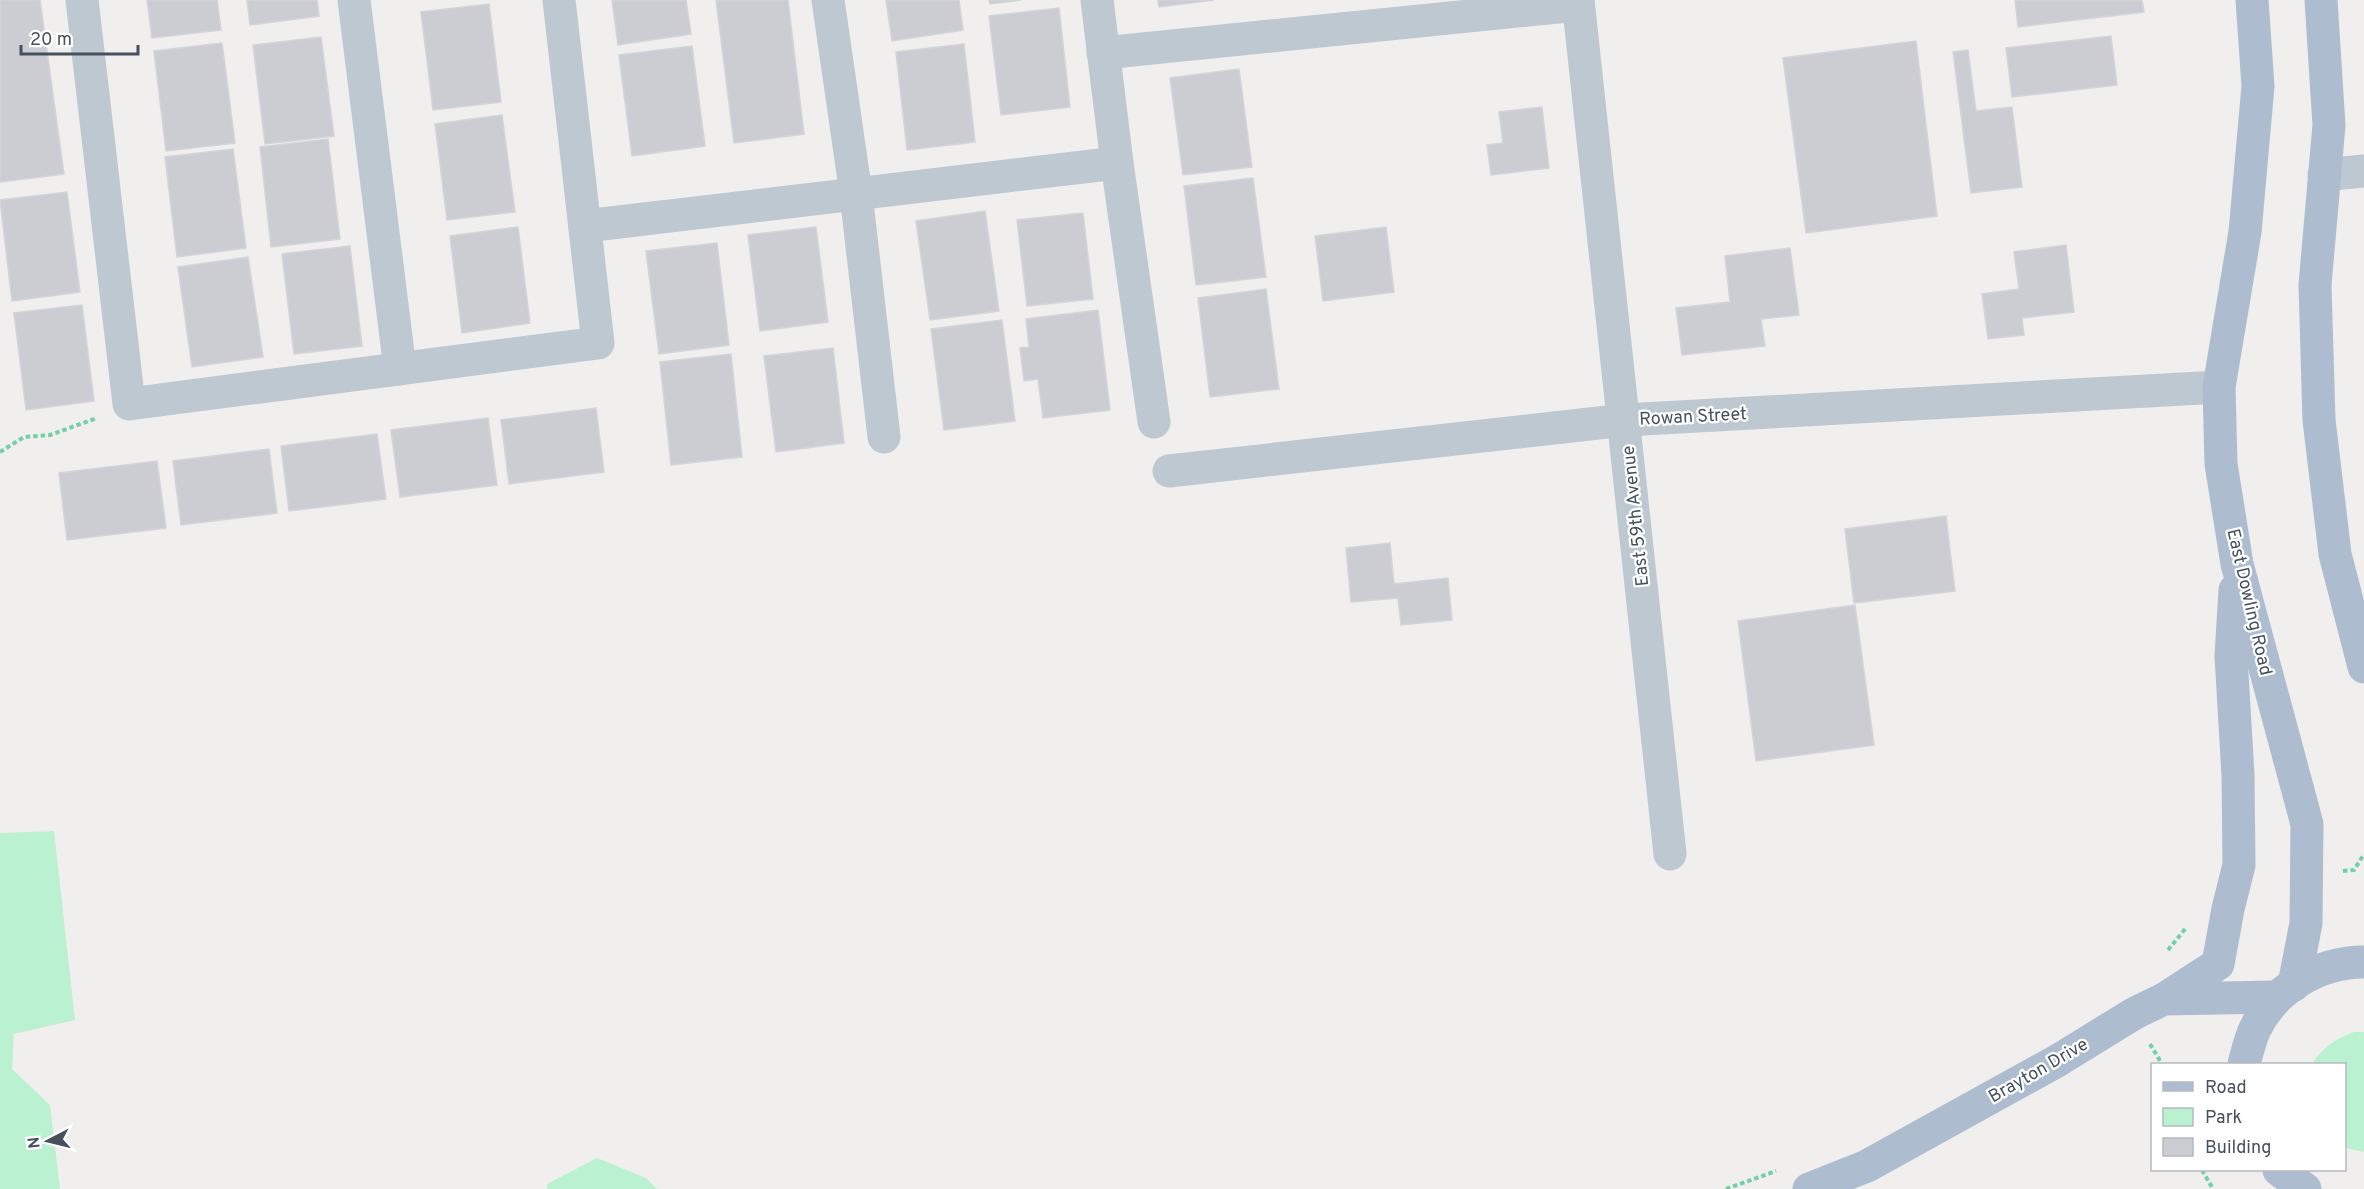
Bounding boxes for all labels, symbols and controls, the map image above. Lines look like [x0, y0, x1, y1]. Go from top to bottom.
scale bar [21, 18, 138, 56]
text: 20 m [30, 29, 72, 52]
street label: Rowan Street [1639, 403, 1747, 432]
street label: East 59th Avenue [1618, 444, 1655, 587]
street label: East Dowling Road [2220, 527, 2277, 678]
street label: Brayton Drive [1985, 1034, 2093, 1109]
legend [2151, 1063, 2346, 1171]
text: Road [2205, 1077, 2247, 1100]
text: Park [2205, 1107, 2242, 1130]
north arrow [18, 1111, 78, 1171]
text: N [24, 1136, 46, 1150]
text: Building [2205, 1137, 2271, 1160]

